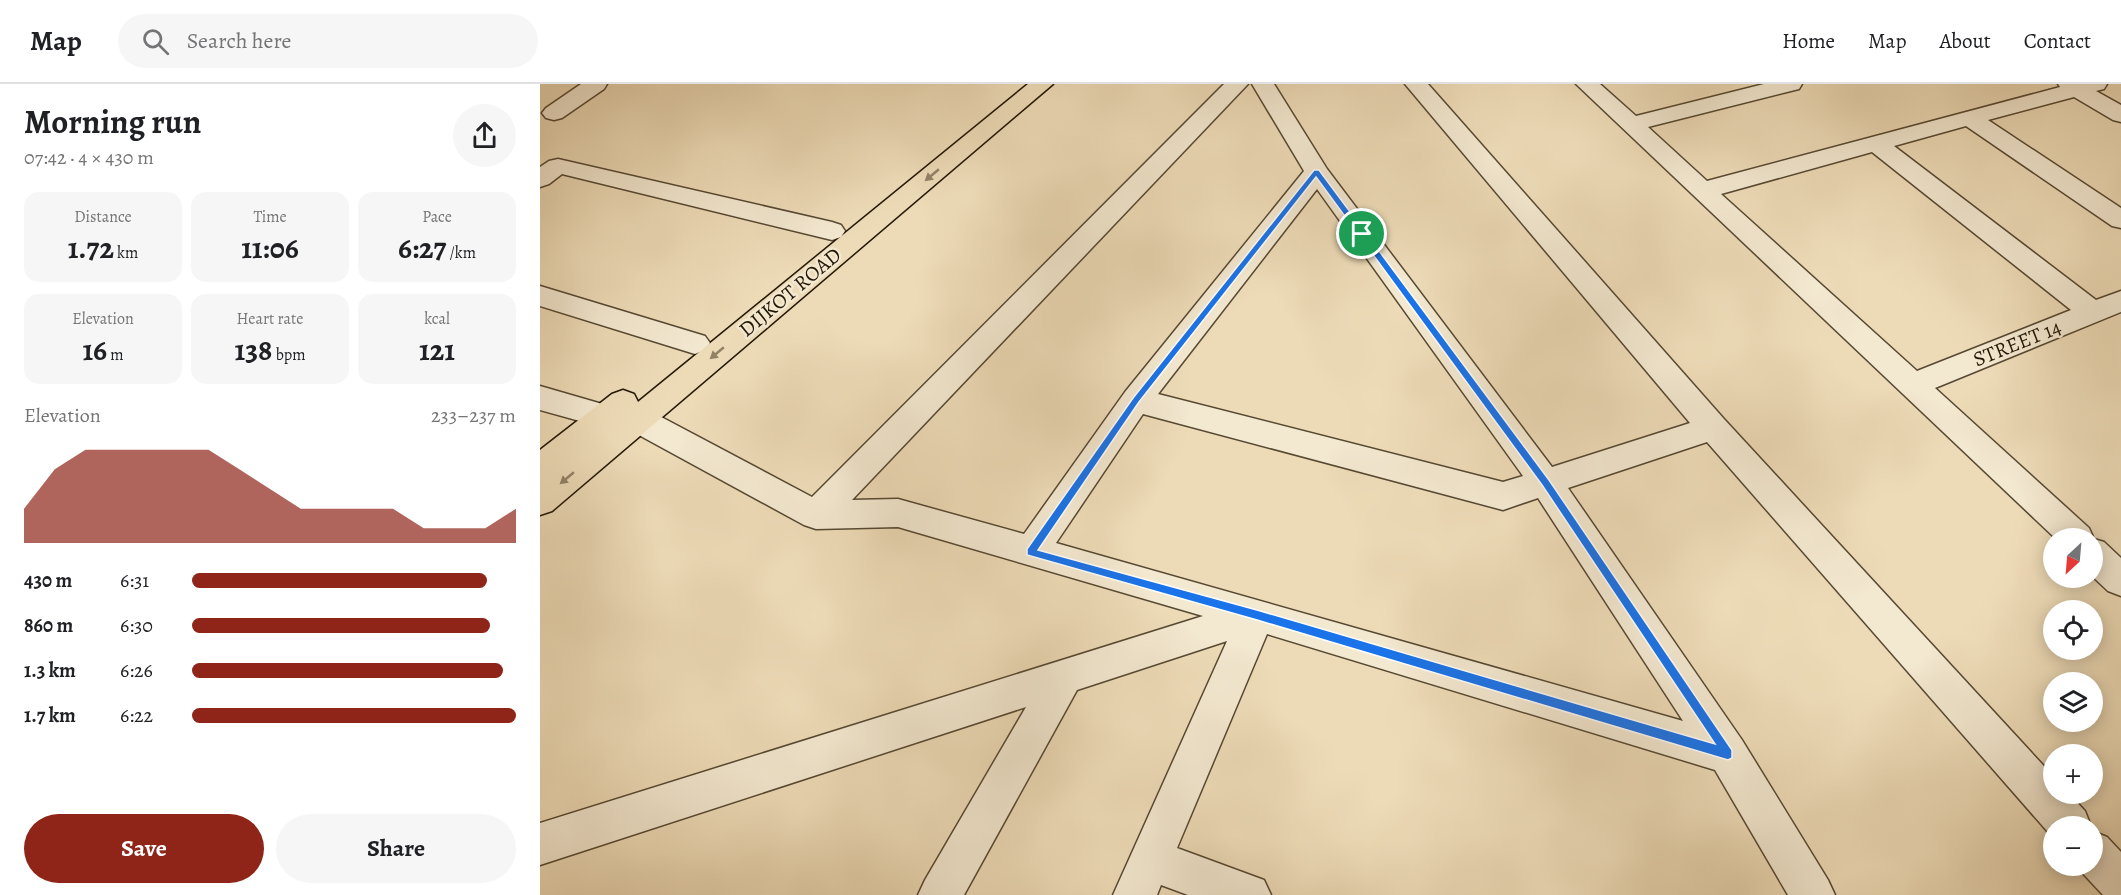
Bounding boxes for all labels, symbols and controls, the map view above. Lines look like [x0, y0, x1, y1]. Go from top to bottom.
search box [118, 14, 538, 68]
text: Map [30, 22, 82, 60]
icon: search [139, 25, 172, 58]
text: Search here [187, 26, 291, 56]
text: Home [1782, 27, 1835, 55]
text: Map [1868, 27, 1906, 55]
text: About [1939, 27, 1991, 55]
text: Contact [2024, 27, 2091, 55]
text: Morning run [24, 99, 201, 144]
button: share [453, 104, 516, 167]
text: 07:42 · 4 × 430 m [24, 144, 154, 171]
one-way arrow [925, 168, 940, 181]
text: Distance [74, 206, 132, 228]
text: Time [253, 206, 287, 228]
text: Pace [422, 206, 452, 228]
pin [1336, 208, 1387, 259]
icon: arrive [1345, 217, 1378, 250]
text: 1.72 [68, 228, 114, 268]
text: 11:06 [241, 228, 299, 268]
text: 6:27 [398, 228, 446, 268]
street label: DIJKOT ROAD [733, 241, 847, 343]
text: km [114, 242, 138, 264]
text: /km [446, 242, 476, 264]
text: Elevation [72, 308, 134, 330]
text: Heart rate [237, 308, 303, 330]
text: kcal [424, 308, 450, 330]
street label: STREET 14 [1969, 313, 2065, 373]
text: 16 [82, 330, 107, 370]
text: 138 [234, 330, 272, 370]
text: 121 [419, 330, 455, 370]
text: m [107, 344, 124, 366]
text: bpm [272, 344, 306, 366]
one-way arrow [709, 346, 725, 359]
text: Elevation [24, 402, 101, 429]
text: 233–237 m [431, 402, 516, 429]
one-way arrow [559, 471, 575, 484]
north arrow [2043, 528, 2103, 588]
map controls [2043, 528, 2103, 876]
text: 430 m [24, 567, 72, 594]
text: 6:31 [120, 567, 149, 594]
button: locate [2043, 600, 2103, 660]
text: 860 m [24, 612, 73, 639]
text: 6:30 [120, 612, 153, 639]
text: 1.3 km [24, 657, 76, 684]
text: 6:26 [120, 657, 153, 684]
button: layers [2043, 672, 2103, 732]
text: 1.7 km [24, 702, 76, 729]
text: 6:22 [120, 702, 153, 729]
button: + [2043, 744, 2103, 804]
button: Save [24, 814, 264, 883]
button: Share [276, 814, 516, 883]
button: − [2043, 816, 2103, 876]

